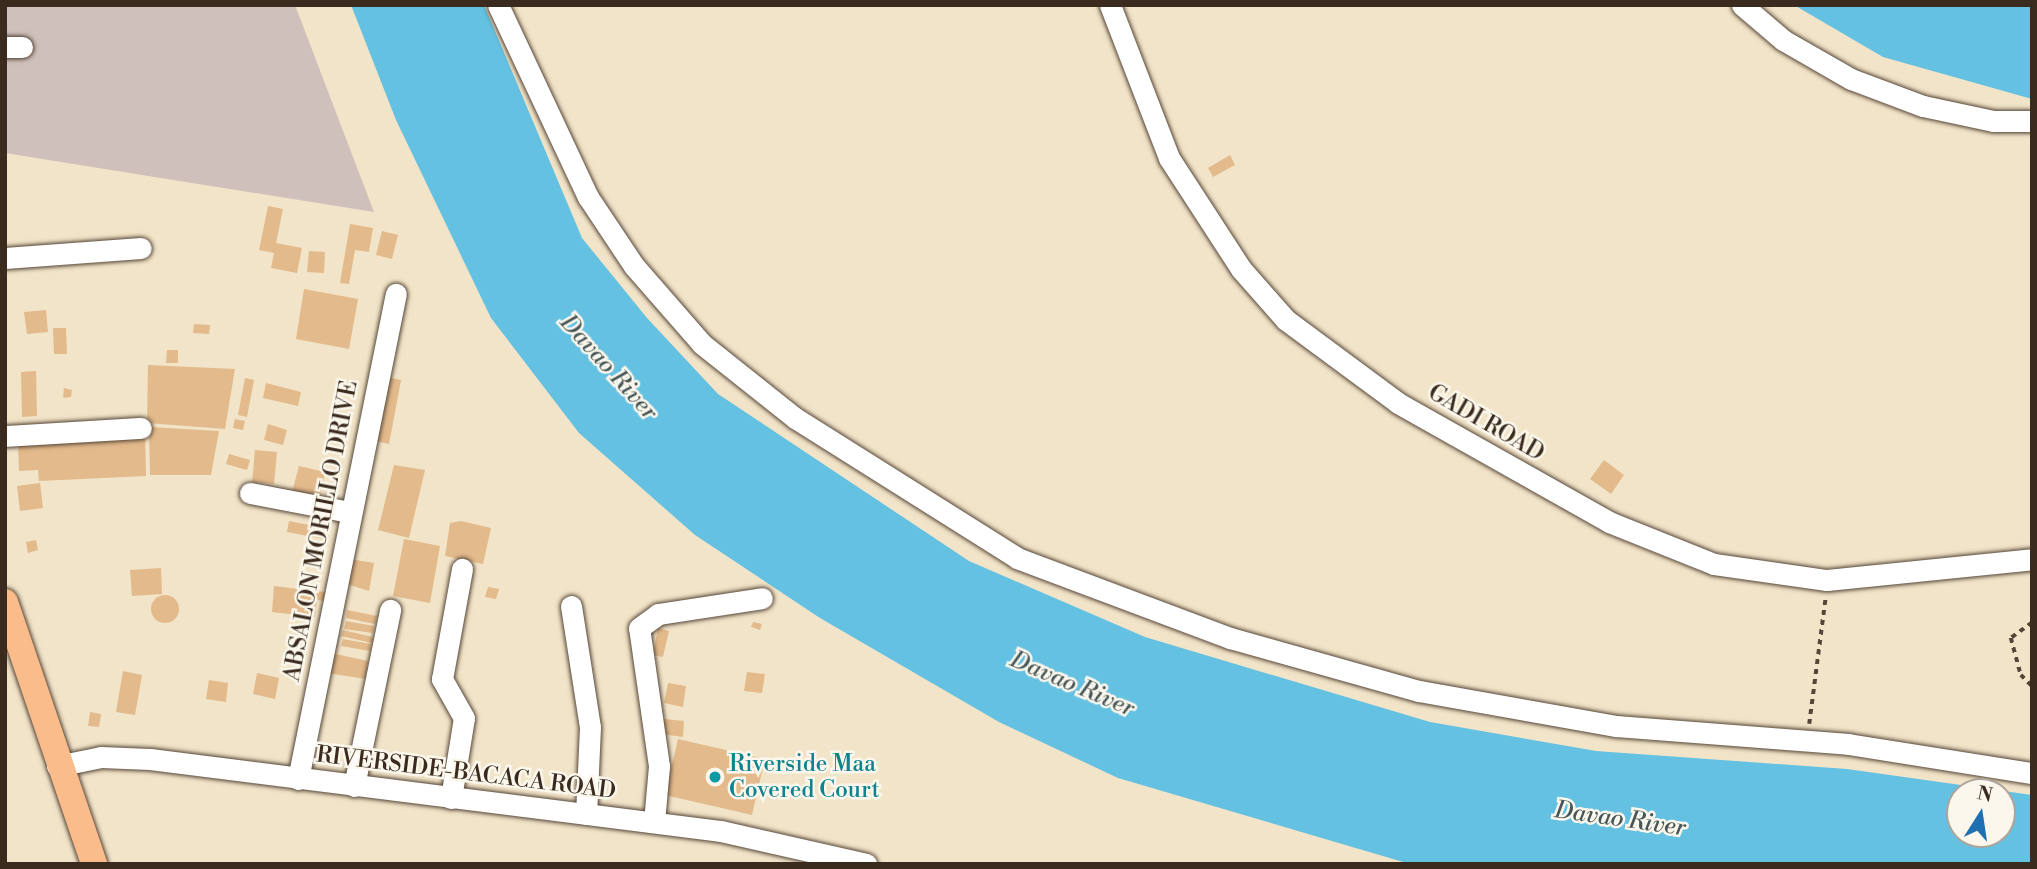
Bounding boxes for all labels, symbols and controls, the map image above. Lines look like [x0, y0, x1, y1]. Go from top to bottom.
water label: Davao River [553, 309, 663, 427]
street label: ABSALON MORILLO DRIVE [278, 378, 364, 684]
street label: GADI ROAD [1423, 379, 1549, 467]
water label: Davao River [1006, 646, 1138, 724]
street label: RIVERSIDE-BACACA ROAD [315, 741, 617, 805]
place label: Riverside Maa Covered Court [729, 750, 880, 804]
marker: Riverside Maa Covered Court [707, 769, 723, 785]
north arrow [1946, 778, 2016, 848]
text: N [1975, 781, 1995, 808]
water label: Davao River [1553, 797, 1687, 843]

